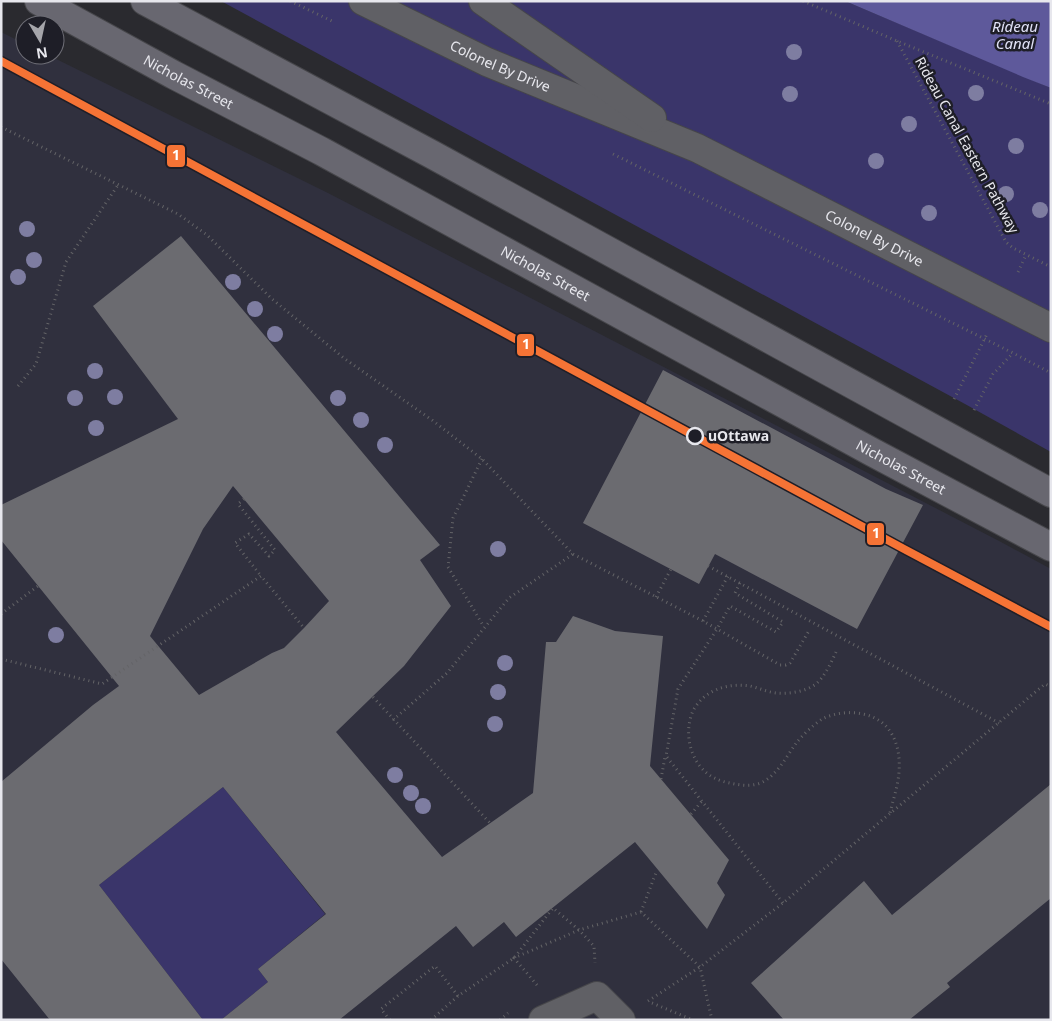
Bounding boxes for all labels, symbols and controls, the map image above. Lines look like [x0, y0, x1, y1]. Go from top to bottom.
north arrow [15, 15, 65, 65]
water label: Rideau Canal [992, 16, 1038, 53]
street label: Colonel By Drive [447, 35, 554, 96]
text: N [35, 43, 49, 64]
street label: Nicholas Street [140, 50, 237, 113]
street label: Rideau Canal Eastern Pathway [911, 53, 1024, 237]
line badge: 1 [166, 144, 186, 168]
text: 1 [172, 145, 180, 164]
street label: Colonel By Drive [822, 205, 927, 271]
street label: Nicholas Street [497, 241, 594, 305]
line badge: 1 [516, 333, 535, 357]
text: 1 [522, 334, 530, 353]
place label: uOttawa [708, 426, 769, 445]
marker: uOttawa [686, 427, 704, 445]
street label: Nicholas Street [853, 435, 949, 499]
line badge: 1 [866, 522, 885, 546]
text: 1 [872, 523, 880, 542]

